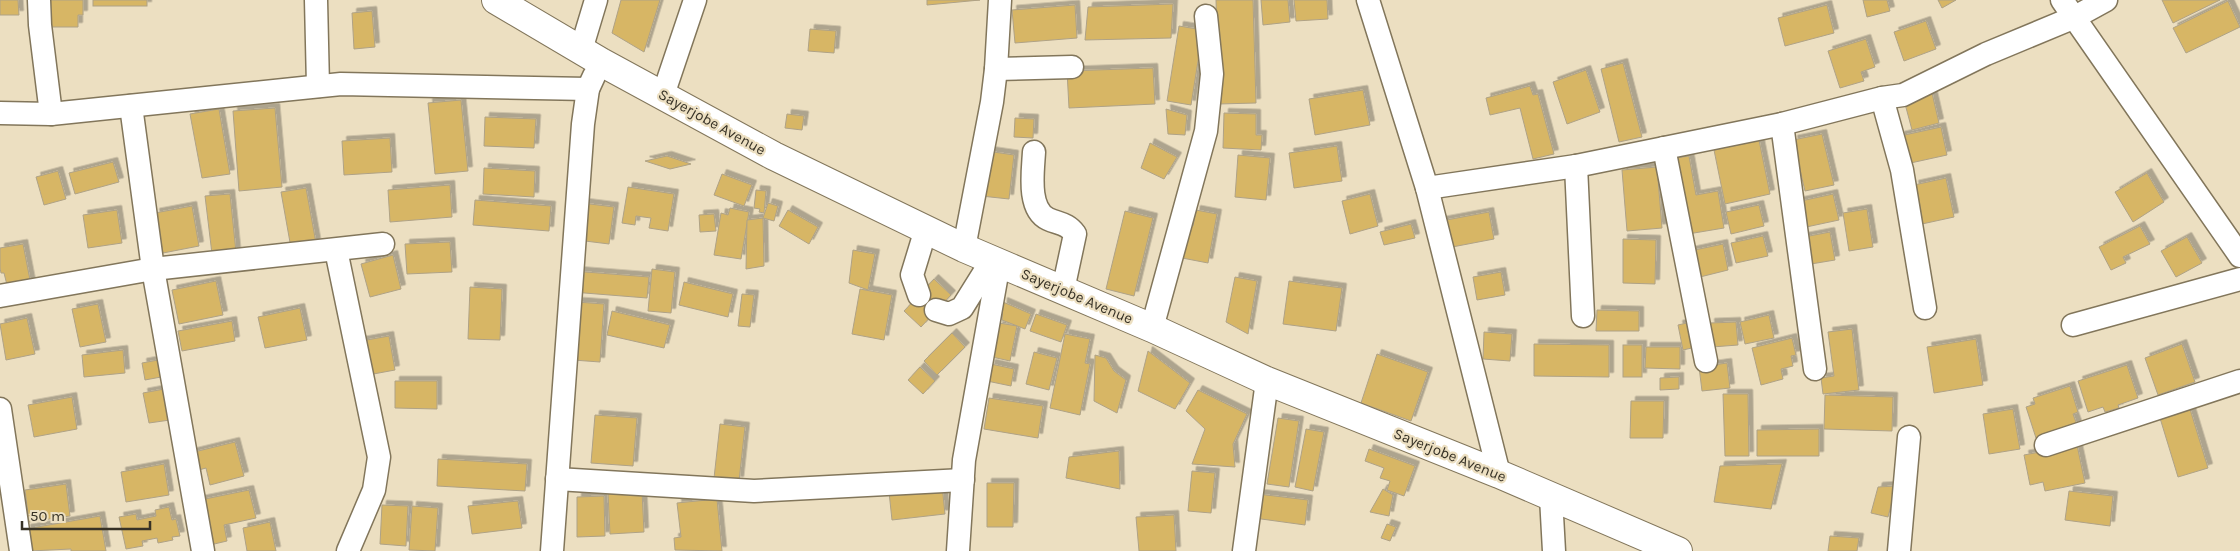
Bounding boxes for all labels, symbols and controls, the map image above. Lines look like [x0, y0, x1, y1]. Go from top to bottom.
street label: Sayerjobe Avenue [655, 85, 769, 159]
street label: Sayerjobe Avenue [1018, 264, 1136, 328]
street label: Sayerjobe Avenue [1391, 424, 1509, 486]
scale bar [22, 498, 150, 530]
text: 50 m [30, 507, 65, 525]

